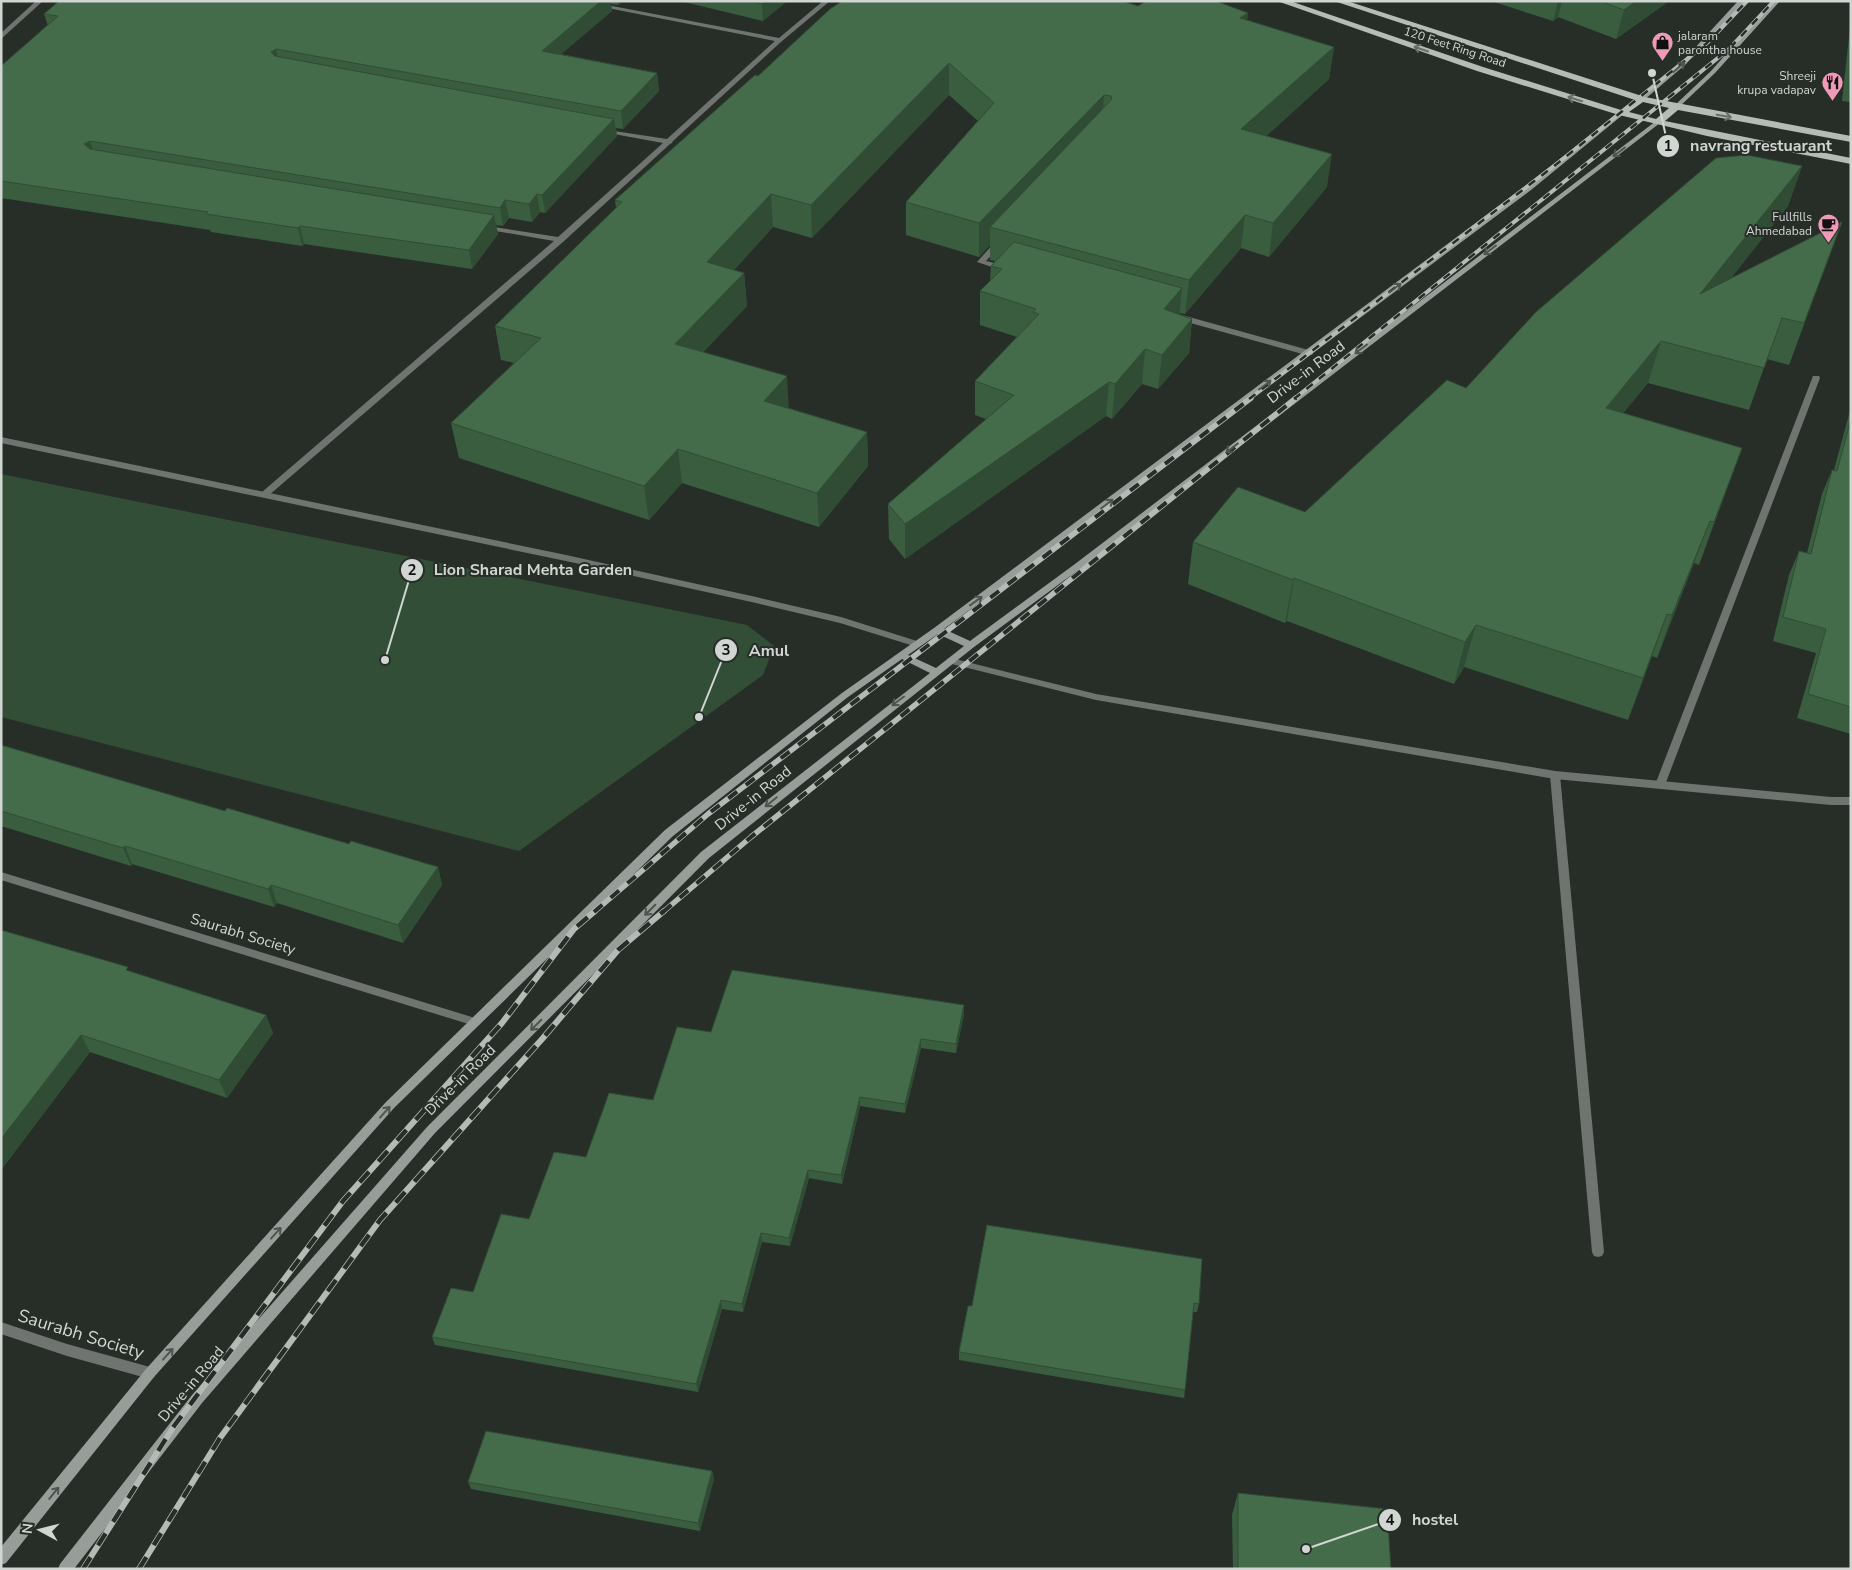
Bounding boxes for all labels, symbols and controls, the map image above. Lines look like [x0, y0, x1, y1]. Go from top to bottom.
street label: 120 Feet Ring Road [1402, 23, 1508, 71]
place label: jalaram parontha house [1677, 28, 1762, 58]
shop icon: jalaram parontha house [1650, 31, 1674, 62]
one-way arrow [1413, 44, 1429, 53]
one-way arrow [1672, 62, 1685, 73]
place label: Shreeji krupa vadapav [1737, 68, 1817, 98]
restaurant icon: Shreeji krupa vadapav [1820, 71, 1844, 102]
one-way arrow [1568, 93, 1584, 103]
one-way arrow [1716, 112, 1732, 121]
callout: navrang restuarant [1655, 130, 1842, 161]
text: navrang restuarant [1690, 135, 1833, 157]
text: 1 [1663, 136, 1673, 156]
one-way arrow [1612, 147, 1626, 157]
place label: Fullfills Ahmedabad [1746, 209, 1812, 239]
cafe icon: Fullfills Ahmedabad [1816, 212, 1840, 243]
one-way arrow [1484, 245, 1497, 256]
one-way arrow [1388, 283, 1402, 293]
street label: Drive-in Road [1263, 336, 1349, 408]
one-way arrow [1354, 343, 1367, 354]
one-way arrow [1258, 380, 1271, 391]
one-way arrow [1225, 443, 1239, 453]
one-way arrow [1100, 499, 1114, 509]
callout: Lion Sharad Mehta Garden [399, 554, 643, 585]
text: Lion Sharad Mehta Garden [434, 559, 632, 581]
text: 2 [407, 560, 417, 580]
one-way arrow [969, 596, 983, 606]
callout: Amul [714, 635, 799, 666]
text: 3 [721, 640, 731, 660]
text: Amul [749, 640, 789, 662]
one-way arrow [891, 696, 905, 706]
street label: Drive-in Road [711, 761, 795, 835]
one-way arrow [765, 797, 778, 808]
one-way arrow [644, 904, 656, 917]
street label: Saurabh Society [188, 909, 298, 960]
one-way arrow [530, 1019, 542, 1031]
street label: Drive-in Road [420, 1040, 500, 1120]
one-way arrow [379, 1105, 391, 1118]
one-way arrow [271, 1226, 282, 1239]
street label: Saurabh Society [15, 1303, 148, 1365]
street label: Drive-in Road [153, 1342, 229, 1426]
one-way arrow [162, 1347, 174, 1360]
one-way arrow [48, 1487, 59, 1500]
callout: hostel [1377, 1504, 1468, 1535]
north arrow [15, 1505, 65, 1555]
text: hostel [1412, 1509, 1458, 1531]
text: 4 [1385, 1510, 1395, 1530]
text: N [18, 1522, 38, 1535]

